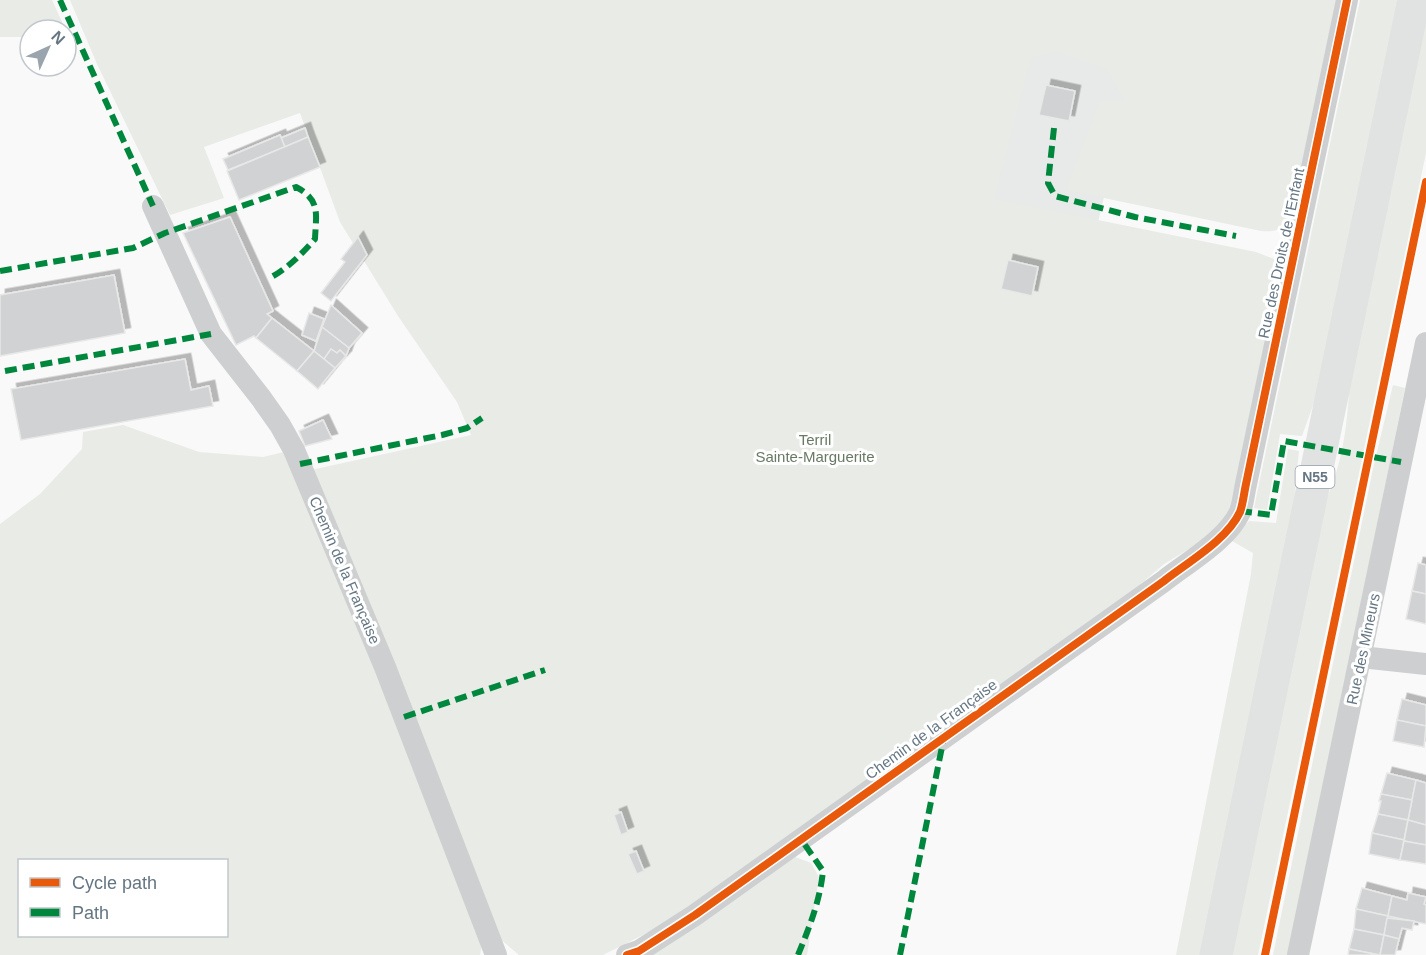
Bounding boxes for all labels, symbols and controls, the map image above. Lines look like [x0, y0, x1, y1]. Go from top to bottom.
north arrow [18, 18, 78, 78]
text: N [48, 28, 68, 48]
street label: Rue des Droits de l'Enfant [1255, 165, 1308, 340]
park label: Terril Sainte-Marguerite [755, 431, 875, 465]
road number: N55 [1296, 466, 1334, 488]
street label: Chemin de la Française [306, 494, 384, 646]
street label: Rue des Mineurs [1343, 592, 1383, 706]
street label: Chemin de la Française [862, 676, 1000, 782]
legend [18, 859, 228, 937]
text: Cycle path [72, 873, 157, 893]
text: Path [72, 903, 109, 923]

